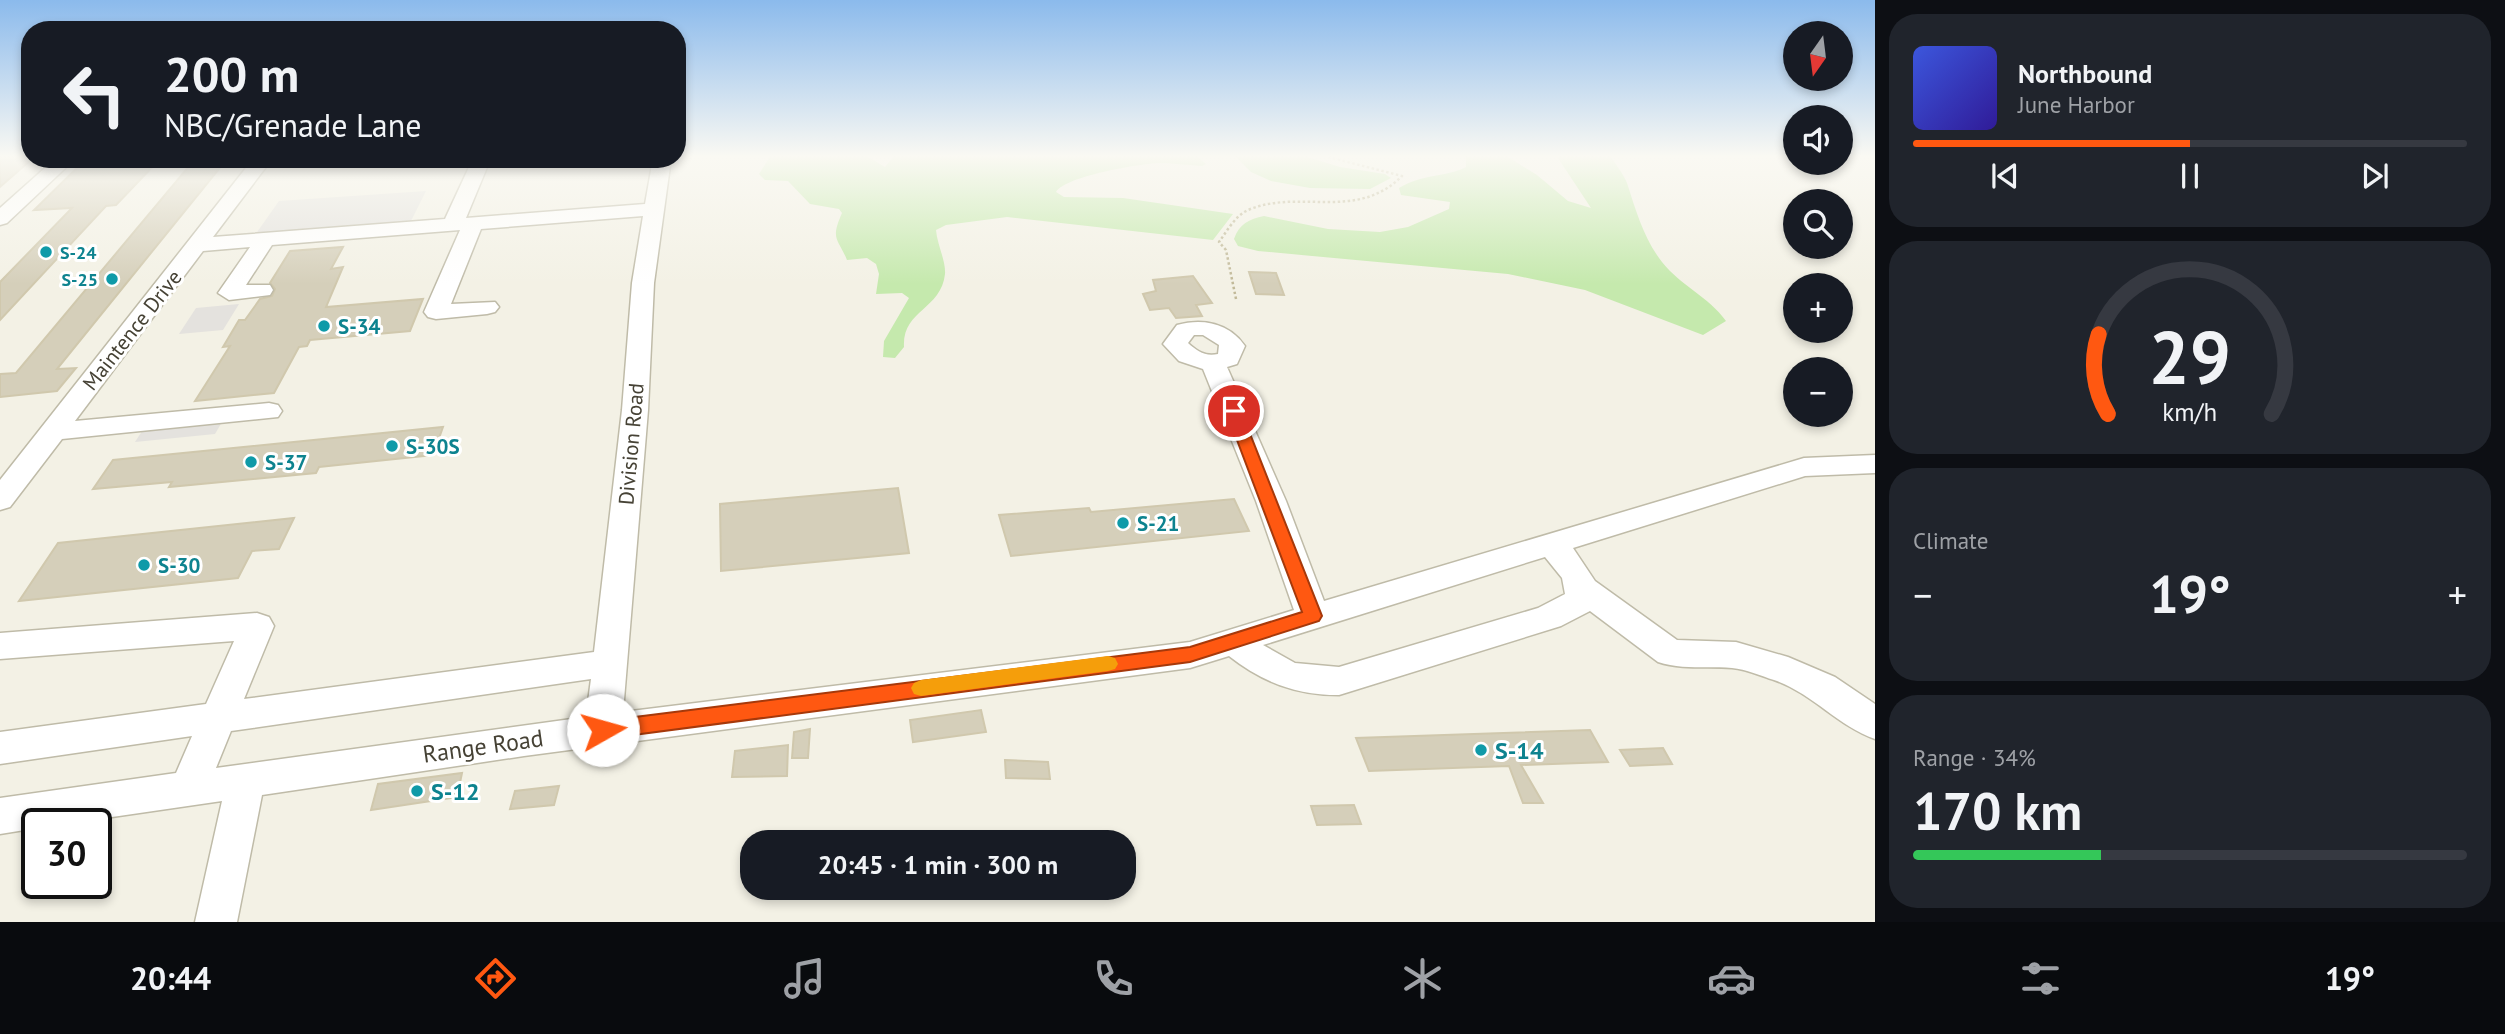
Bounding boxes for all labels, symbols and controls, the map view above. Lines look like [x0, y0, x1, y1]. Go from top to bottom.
north arrow [1783, 21, 1853, 91]
map controls [1783, 21, 1853, 427]
text: 200 m [164, 42, 299, 106]
icon: left [49, 49, 140, 140]
text: Northbound [2018, 57, 2152, 90]
text: June Harbor [2018, 90, 2135, 119]
text: NBC/Grenade Lane [164, 104, 421, 146]
button: sound [1783, 105, 1853, 175]
icon: previous [1986, 157, 2024, 195]
icon: pause [2171, 157, 2209, 195]
icon: next [2356, 157, 2394, 195]
button: search [1783, 189, 1853, 259]
place label: S-24 [60, 241, 96, 264]
marker: S-24 [38, 244, 54, 260]
street label: Maintence Drive [77, 264, 187, 396]
place label: S-25 [62, 268, 98, 291]
marker: S-25 [104, 271, 120, 287]
button: + [1783, 273, 1853, 343]
text: 29 [2149, 310, 2231, 404]
place label: S-34 [338, 313, 381, 340]
marker: S-34 [316, 318, 332, 334]
button: − [1783, 357, 1853, 427]
pin [1204, 381, 1264, 441]
street label: Division Road [612, 382, 650, 506]
icon: arrive [1215, 392, 1253, 430]
text: km/h [2163, 395, 2217, 427]
place label: S-30S [406, 433, 460, 460]
marker: S-30S [384, 438, 400, 454]
place label: S-37 [265, 449, 308, 476]
marker: S-37 [243, 454, 259, 470]
place label: S-21 [1137, 510, 1180, 537]
marker: S-21 [1115, 515, 1131, 531]
text: Climate [1913, 526, 1988, 555]
place label: S-30 [158, 552, 201, 579]
marker: S-30 [136, 557, 152, 573]
text: 19° [2149, 560, 2231, 627]
text: − [1913, 570, 1932, 619]
text: + [2448, 570, 2467, 619]
position arrow [566, 693, 640, 767]
street label: Range Road [421, 722, 545, 770]
place label: S-14 [1495, 735, 1544, 766]
marker: S-14 [1473, 742, 1489, 758]
text: Range · 34% [1913, 743, 2036, 772]
place label: S-12 [431, 776, 480, 807]
text: 170 km [1913, 777, 2082, 844]
marker: S-12 [409, 783, 425, 799]
speed limit sign: 30 [21, 808, 112, 899]
text: 20:45 · 1 min · 300 m [818, 848, 1058, 881]
icon: directions [471, 954, 520, 1003]
icon: music [780, 954, 829, 1003]
icon: phone [1089, 954, 1138, 1003]
icon: climate [1398, 954, 1447, 1003]
icon: car [1707, 954, 1756, 1003]
icon: filters [2016, 954, 2065, 1003]
text: 20:44 [130, 957, 211, 999]
text: 19° [2325, 957, 2375, 999]

